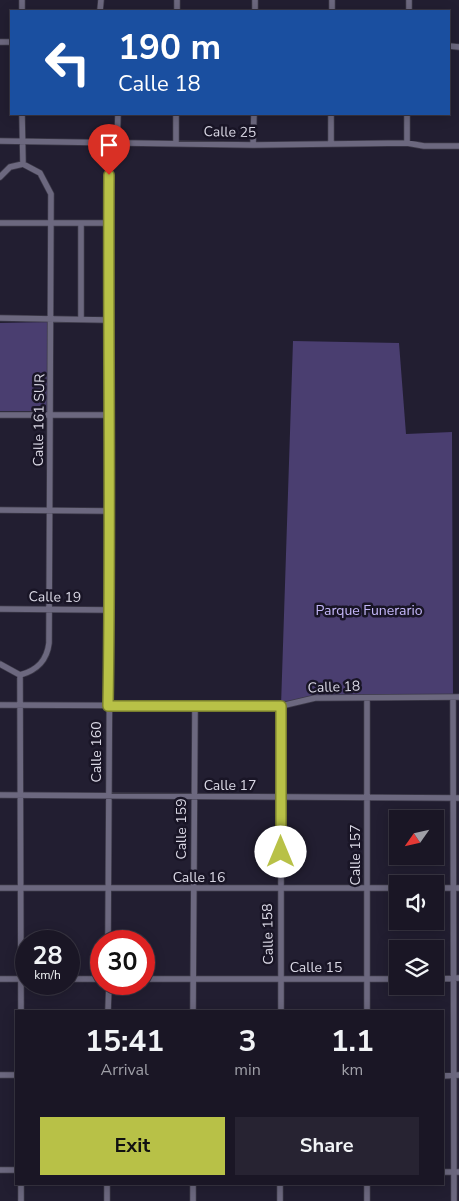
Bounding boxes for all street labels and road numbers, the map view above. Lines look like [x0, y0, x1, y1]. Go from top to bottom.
street label: Calle 25 [203, 122, 257, 142]
street label: Calle 161 SUR [29, 373, 49, 467]
street label: Calle 19 [28, 587, 82, 607]
street label: Calle 18 [307, 677, 361, 697]
street label: Calle 160 [87, 721, 106, 783]
street label: Calle 17 [204, 776, 256, 795]
street label: Calle 159 [172, 798, 191, 860]
street label: Calle 157 [346, 824, 365, 886]
street label: Calle 16 [173, 868, 225, 887]
street label: Calle 158 [258, 903, 278, 965]
street label: Calle 15 [290, 958, 342, 977]

